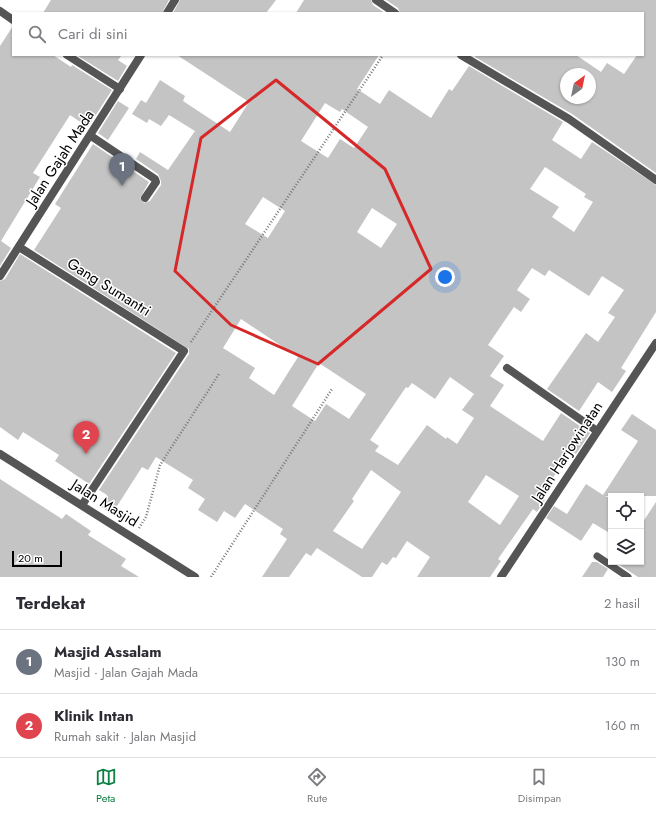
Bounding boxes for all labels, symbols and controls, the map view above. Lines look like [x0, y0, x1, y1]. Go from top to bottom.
search box [12, 12, 644, 56]
icon: search [26, 23, 48, 45]
text: Cari di sini [58, 23, 128, 45]
north arrow [560, 68, 596, 104]
street label: Jalan Gajah Mada [19, 105, 99, 212]
pin: 1 [109, 153, 135, 186]
street label: Gang Sumantri [63, 252, 155, 322]
your location [435, 267, 455, 287]
street label: Jalan Harjowinatan [525, 397, 608, 509]
pin: 2 [73, 421, 99, 454]
street label: Jalan Masjid [65, 473, 143, 532]
map controls [608, 493, 644, 565]
button: locate [608, 493, 644, 529]
button: layers [608, 529, 644, 565]
scale bar [12, 549, 62, 568]
text: 20 m [18, 550, 43, 566]
text: Terdekat [16, 591, 85, 615]
text: 2 hasil [604, 594, 640, 613]
text: Masjid Assalam [54, 641, 162, 663]
text: 1 [26, 652, 32, 671]
text: 130 m [605, 652, 640, 671]
text: Masjid · Jalan Gajah Mada [54, 663, 198, 682]
text: Klinik Intan [54, 705, 134, 727]
text: 2 [25, 716, 33, 735]
text: 160 m [605, 716, 640, 735]
text: Rumah sakit · Jalan Masjid [54, 727, 196, 746]
tab: Peta [95, 766, 117, 806]
tab: Rute [306, 766, 328, 806]
tab: Disimpan [518, 766, 561, 806]

